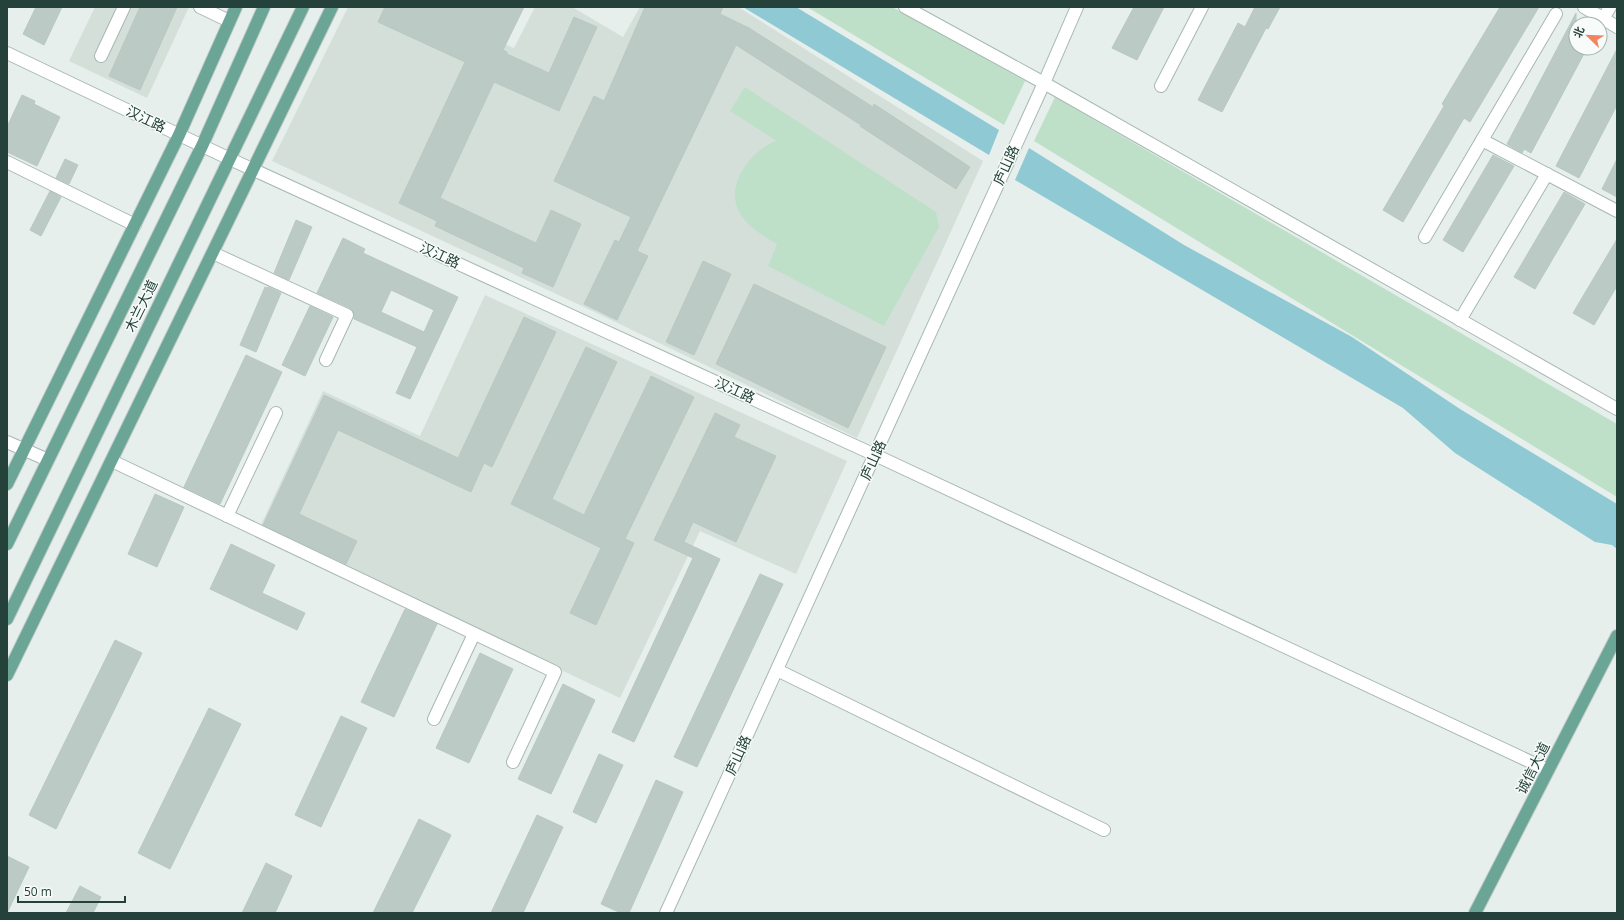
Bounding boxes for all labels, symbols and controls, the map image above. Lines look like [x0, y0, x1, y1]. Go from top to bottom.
north arrow [1568, 16, 1608, 56]
text: 北 [1569, 24, 1587, 40]
street label: 汉江路 [123, 101, 169, 136]
street label: 庐山路 [988, 142, 1023, 188]
street label: 汉江路 [417, 237, 463, 272]
street label: 木兰大道 [120, 276, 161, 335]
street label: 汉江路 [712, 372, 758, 407]
street label: 庐山路 [855, 437, 890, 483]
street label: 庐山路 [720, 732, 755, 778]
street label: 诚信大道 [1511, 739, 1554, 797]
scale bar [18, 878, 125, 904]
text: 50 m [24, 883, 52, 900]

